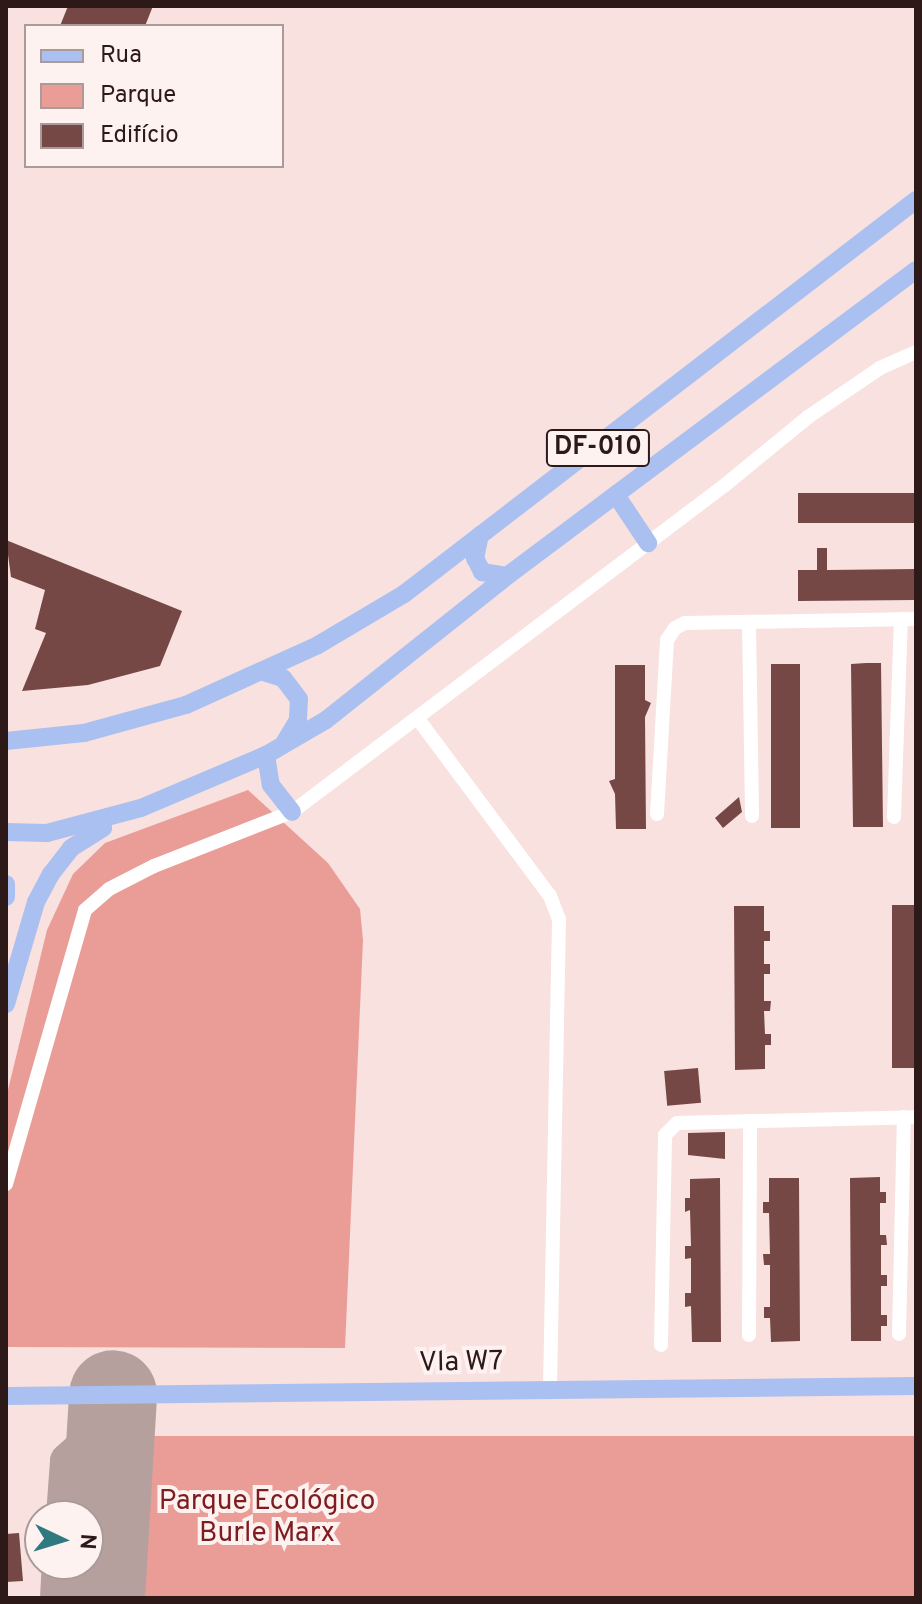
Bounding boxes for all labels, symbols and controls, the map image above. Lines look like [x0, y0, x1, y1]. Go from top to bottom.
legend [24, 24, 284, 168]
text: Rua [100, 41, 142, 71]
text: Parque [100, 81, 176, 111]
text: Edifício [100, 121, 179, 151]
road number: DF-010 [544, 426, 652, 470]
street label: Vla W7 [418, 1345, 504, 1381]
park label: Parque Ecológico Burle Marx [159, 1485, 375, 1551]
north arrow [24, 1500, 104, 1580]
text: N [72, 1533, 100, 1550]

